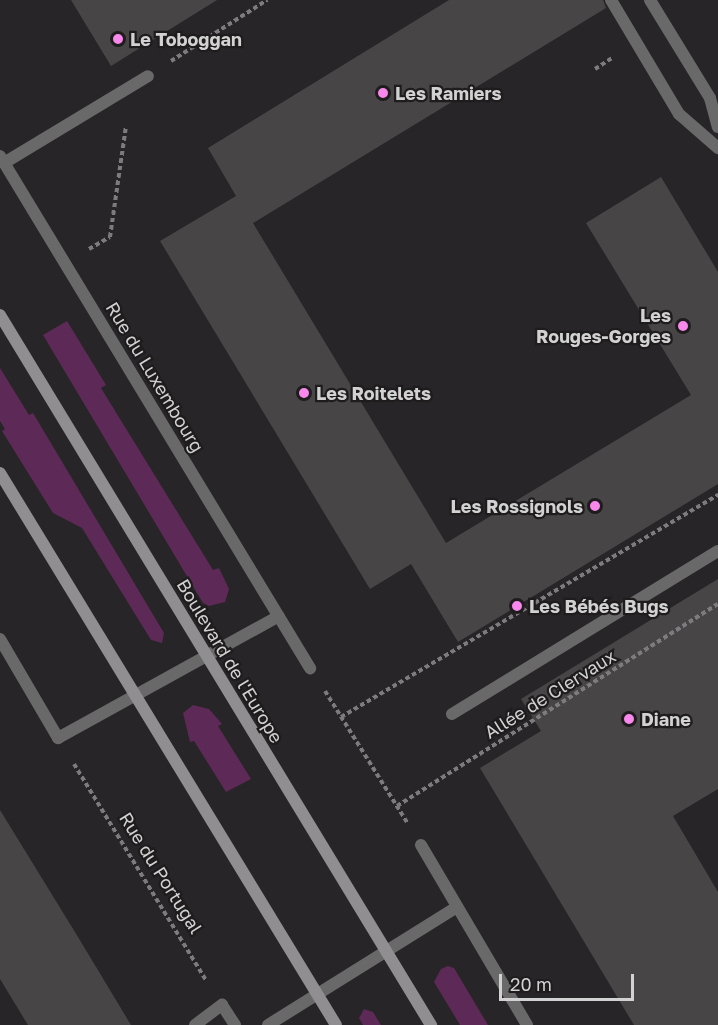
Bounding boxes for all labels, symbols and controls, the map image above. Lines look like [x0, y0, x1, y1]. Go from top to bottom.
place label: Le Toboggan [130, 28, 242, 50]
marker: Le Toboggan [111, 32, 125, 46]
place label: Les Ramiers [395, 82, 502, 104]
marker: Les Ramiers [376, 86, 390, 100]
street label: Rue du Luxembourg [102, 298, 208, 456]
place label: Les Rouges-Gorges [536, 305, 671, 348]
marker: Les Rouges-Gorges [676, 319, 690, 333]
place label: Les Roitelets [316, 382, 431, 404]
marker: Les Roitelets [297, 386, 311, 400]
place label: Les Rossignols [451, 495, 583, 517]
marker: Les Rossignols [588, 499, 602, 513]
street label: Boulevard de l'Europe [172, 575, 288, 747]
place label: Les Bébés Bugs [529, 595, 669, 617]
marker: Les Bébés Bugs [510, 599, 524, 613]
street label: Allée de Clervaux [480, 645, 620, 743]
place label: Diane [641, 708, 691, 730]
marker: Diane [622, 712, 636, 726]
street label: Rue du Portugal [115, 808, 207, 938]
scale bar [502, 962, 637, 1000]
text: 20 m [510, 973, 552, 995]

